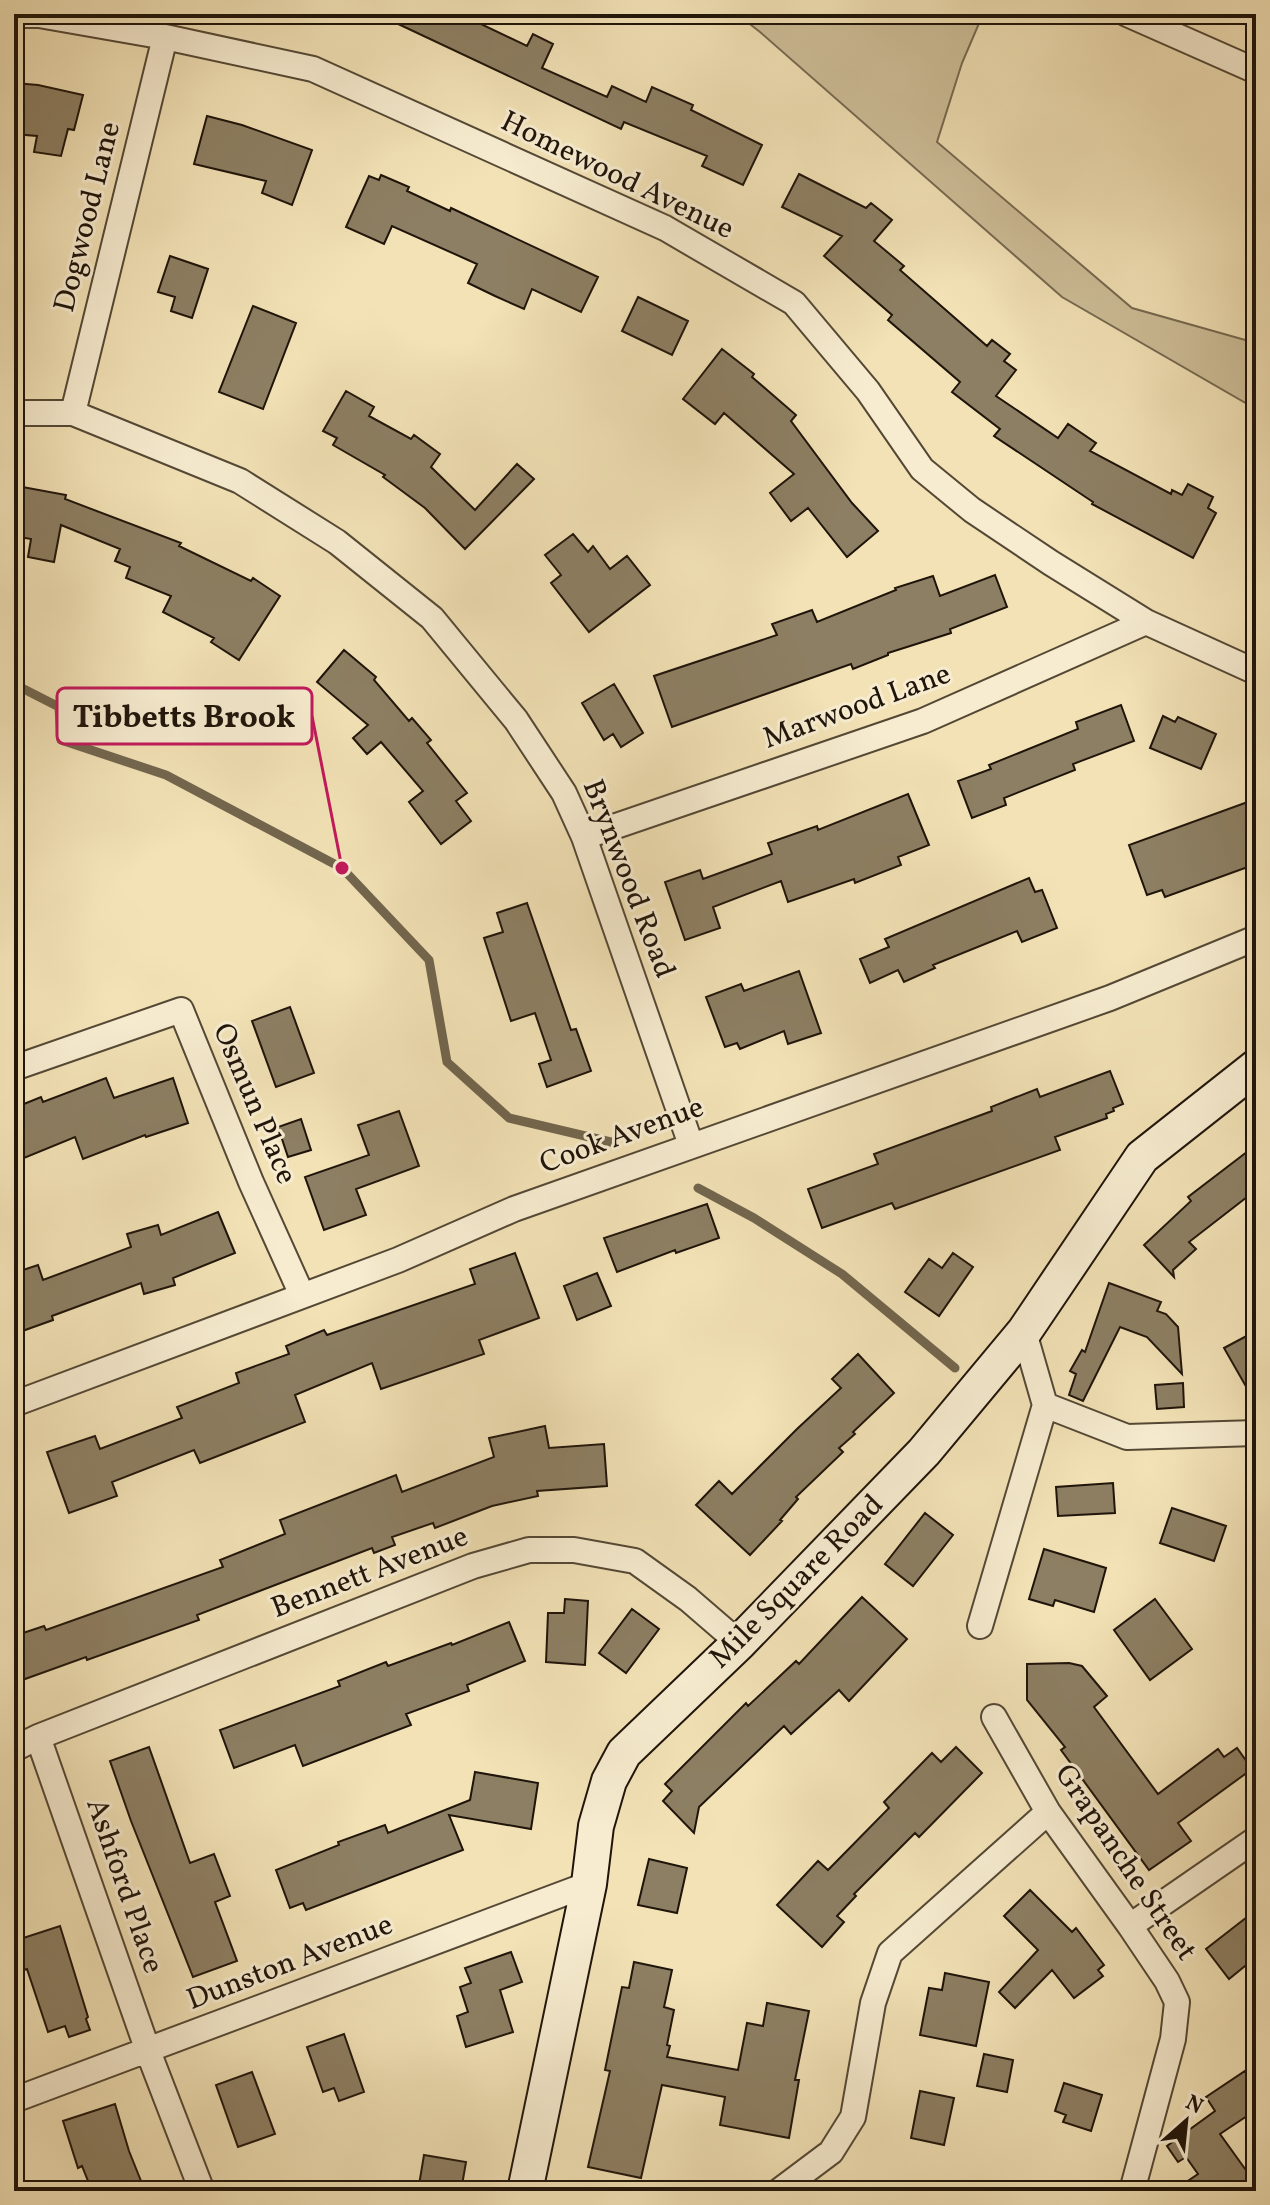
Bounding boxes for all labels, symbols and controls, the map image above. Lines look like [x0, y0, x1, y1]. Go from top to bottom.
street label: Homewood Avenue [493, 101, 741, 251]
street label: Dogwood Lane [44, 117, 132, 317]
street label: Marwood Lane [757, 654, 957, 760]
callout: Tibbetts Brook [57, 688, 312, 744]
text: Tibbetts Brook [73, 697, 295, 741]
street label: Brynwood Road [571, 774, 685, 984]
street label: Osmun Place [201, 1017, 307, 1191]
street label: Cook Avenue [534, 1087, 710, 1185]
street label: Mile Square Road [700, 1485, 894, 1679]
street label: Bennett Avenue [265, 1516, 475, 1630]
street label: Grapanche Street [1044, 1756, 1206, 1970]
street label: Ashford Place [74, 1793, 174, 1979]
street label: Dunston Avenue [181, 1904, 399, 2022]
north arrow [1146, 2081, 1226, 2161]
text: N [1180, 2088, 1208, 2123]

